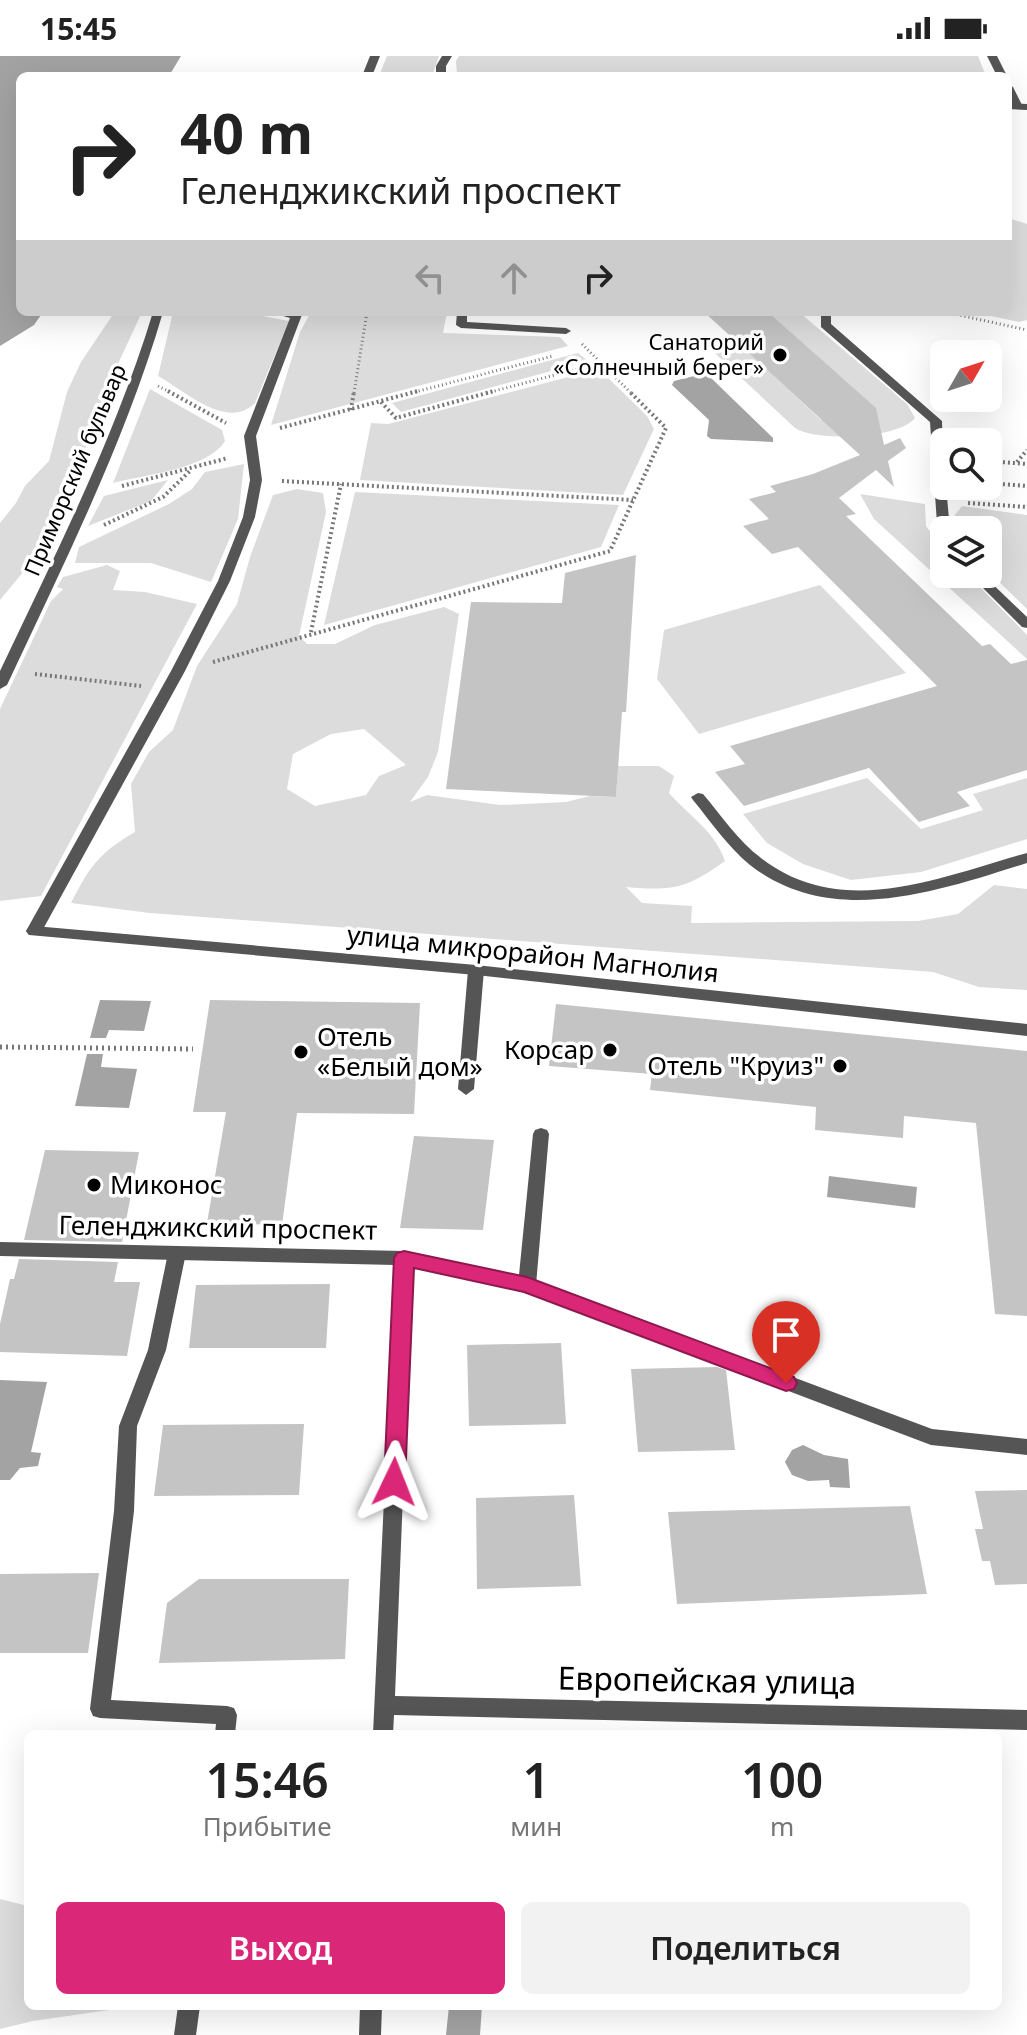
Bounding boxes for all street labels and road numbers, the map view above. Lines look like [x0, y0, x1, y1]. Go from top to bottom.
street label: Приморский бульвар [16, 359, 132, 580]
street label: улица микрорайон Магнолия [346, 916, 721, 990]
street label: Геленджикский проспект [58, 1206, 378, 1248]
street label: Европейская улица [557, 1655, 857, 1704]

